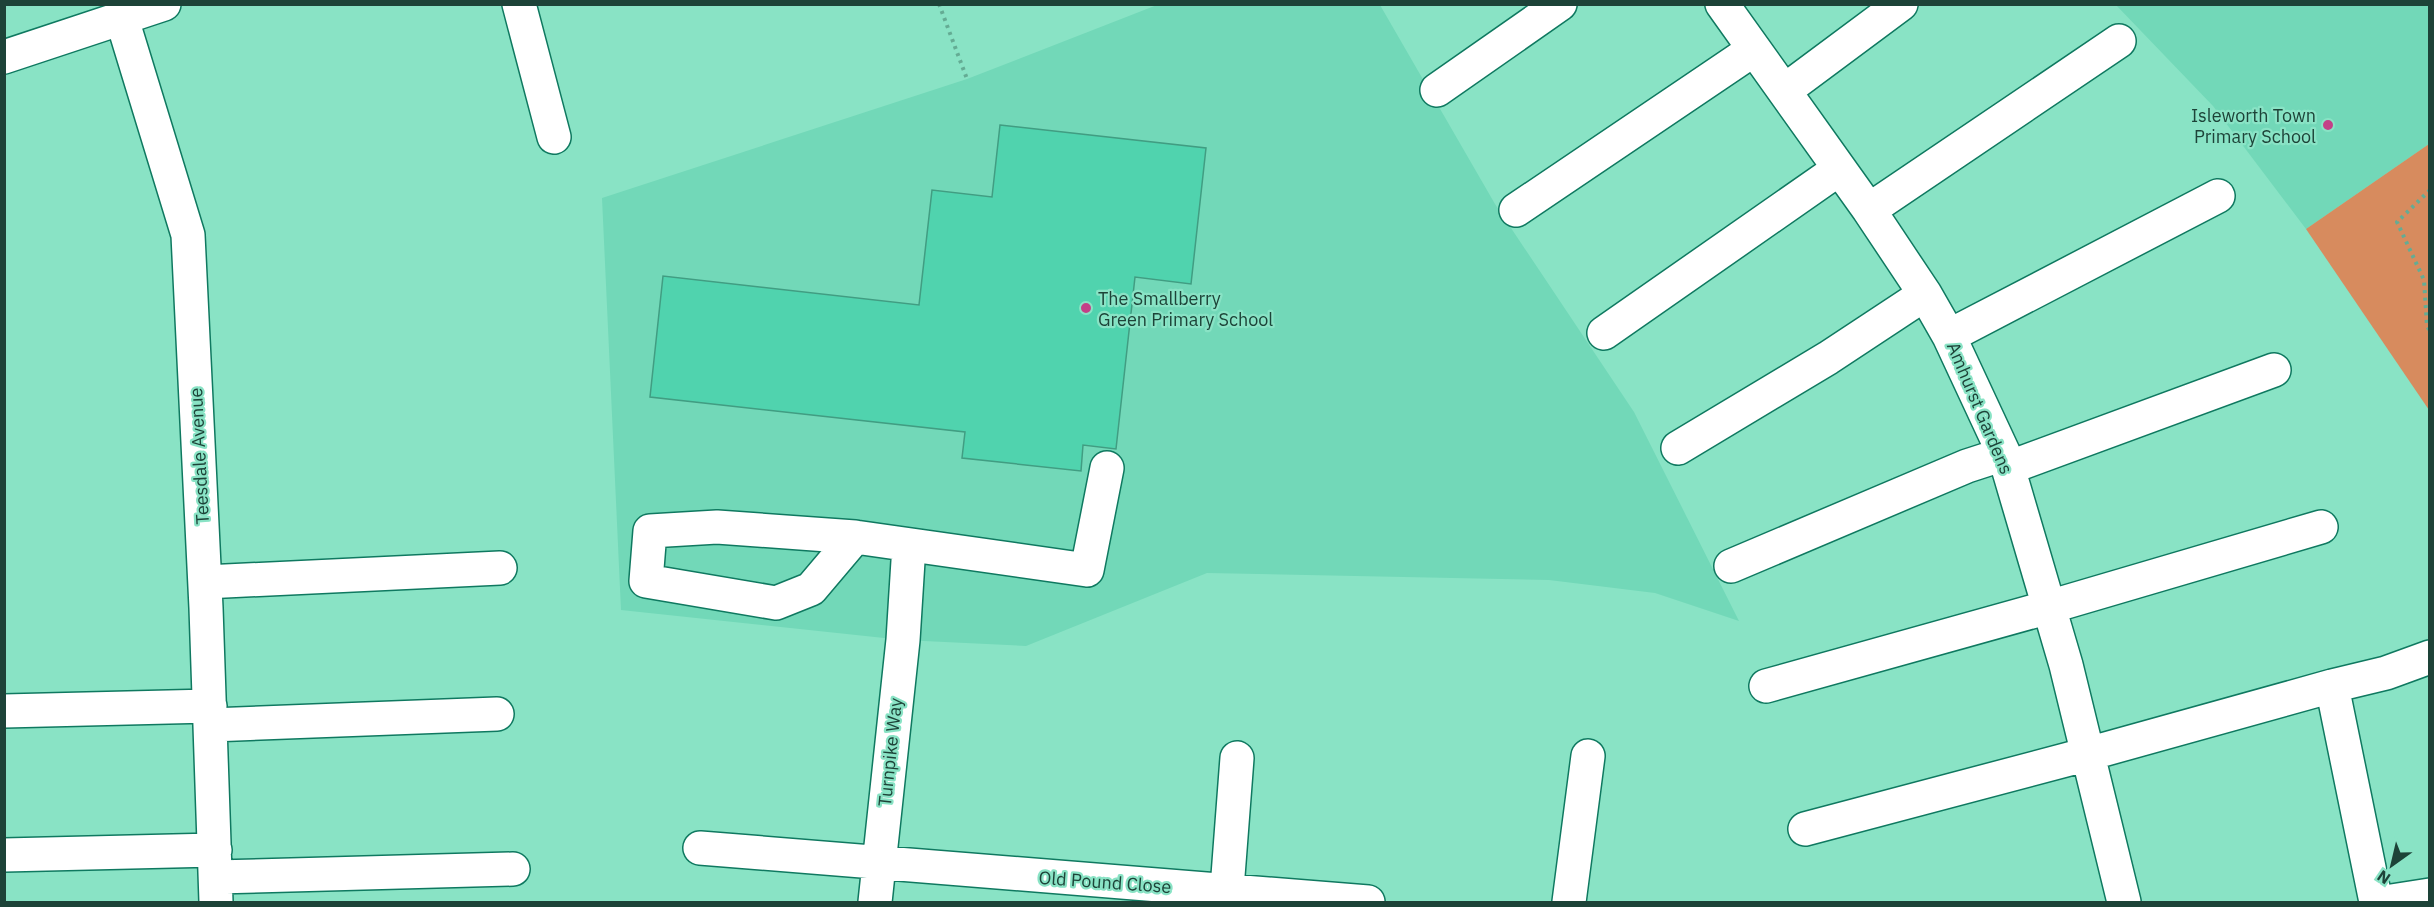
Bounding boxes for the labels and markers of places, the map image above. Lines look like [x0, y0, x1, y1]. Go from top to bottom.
place label: Isleworth Town Primary School [2191, 104, 2316, 148]
marker: Isleworth Town Primary School [2321, 118, 2335, 132]
place label: The Smallberry Green Primary School [1098, 287, 1273, 331]
marker: The Smallberry Green Primary School [1079, 301, 1093, 315]

